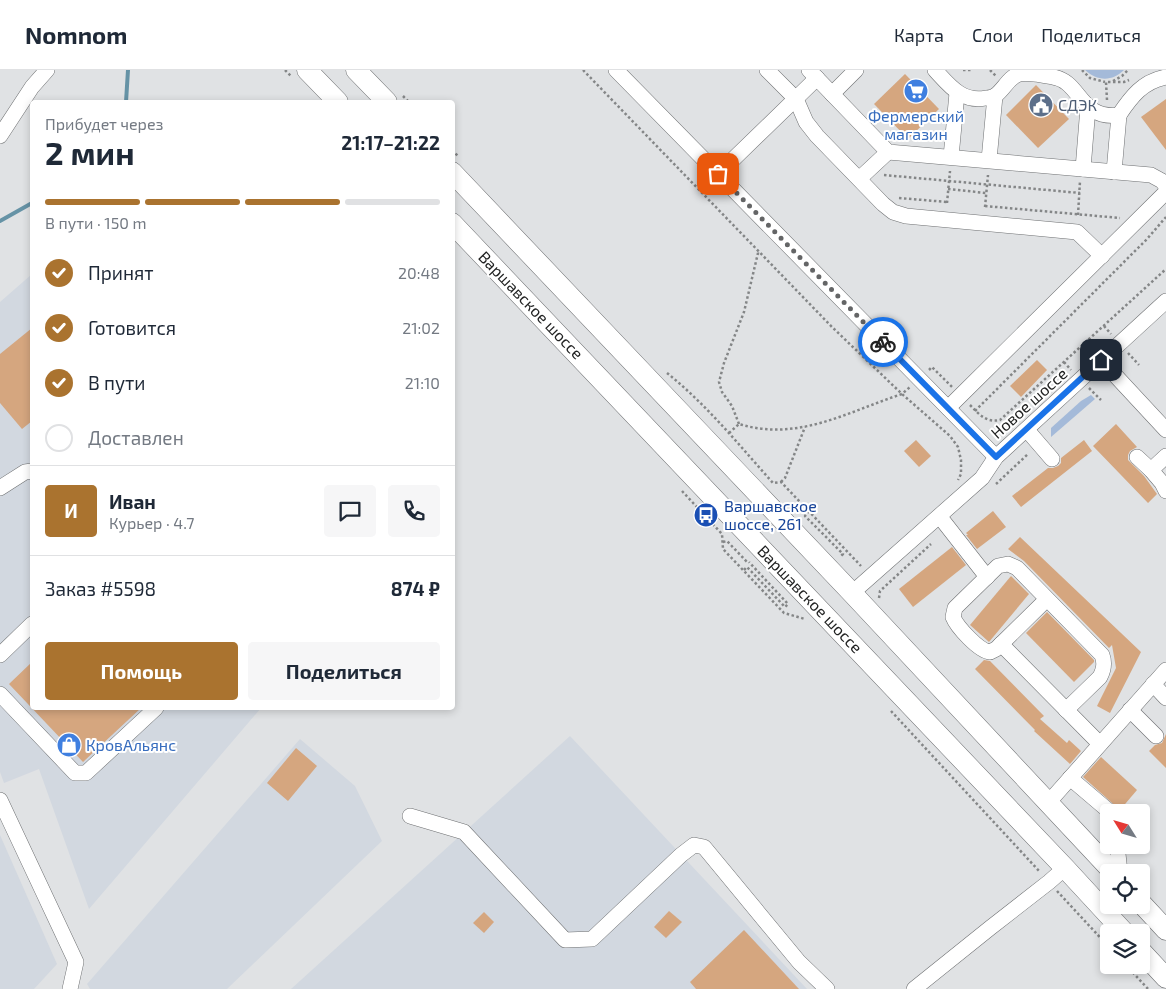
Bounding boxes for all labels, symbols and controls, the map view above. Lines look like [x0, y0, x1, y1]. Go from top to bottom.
text: Nomnom [25, 20, 127, 49]
text: Карта [894, 24, 944, 46]
text: Слои [972, 24, 1013, 46]
text: Поделиться [1041, 24, 1141, 46]
supermarket icon: Фермерский магазин [903, 78, 929, 104]
public building icon: СДЭК [1028, 92, 1054, 118]
place label: СДЭК [1058, 95, 1097, 114]
place label: Фермерский магазин [868, 106, 964, 143]
text: Прибудет через [45, 114, 163, 133]
text: 21:17–21:22 [341, 131, 440, 154]
text: 2 мин [45, 133, 135, 171]
pin [697, 153, 739, 195]
icon: bag [704, 160, 732, 188]
text: В пути · 150 m [45, 213, 147, 232]
street label: Варшавское шоссе [475, 247, 588, 363]
icon: check [45, 259, 73, 287]
text: Принят [88, 261, 154, 284]
text: 20:48 [398, 263, 440, 282]
icon: check [45, 314, 73, 342]
text: Готовится [88, 316, 176, 339]
courier [858, 317, 908, 367]
text: 21:02 [402, 318, 440, 337]
icon: bike [869, 328, 897, 356]
pin [1080, 339, 1122, 381]
icon: home [1087, 346, 1115, 374]
street label: Новое шоссе [987, 363, 1071, 442]
icon: check [45, 369, 73, 397]
text: В пути [88, 371, 146, 394]
text: 21:10 [405, 373, 440, 392]
text: Доставлен [88, 426, 184, 449]
button: chat [324, 485, 376, 537]
button: phone [388, 485, 440, 537]
text: Иван [109, 490, 156, 513]
place label: Варшавское шоссе, 261 [724, 496, 817, 533]
text: И [64, 499, 78, 522]
bus stop icon: Варшавское шоссе, 261 [693, 502, 719, 528]
text: Курьер · 4.7 [109, 513, 194, 532]
street label: Варшавское шоссе [754, 541, 867, 657]
text: Заказ #5598 [45, 577, 156, 600]
text: 874 ₽ [391, 577, 440, 600]
button: Помощь [45, 642, 238, 700]
button: Поделиться [248, 642, 440, 700]
shop icon: КровАльянс [56, 732, 82, 758]
place label: КровАльянс [86, 735, 176, 754]
north arrow [1100, 804, 1150, 854]
map controls [1100, 804, 1150, 974]
button: locate [1100, 864, 1150, 914]
button: layers [1100, 924, 1150, 974]

